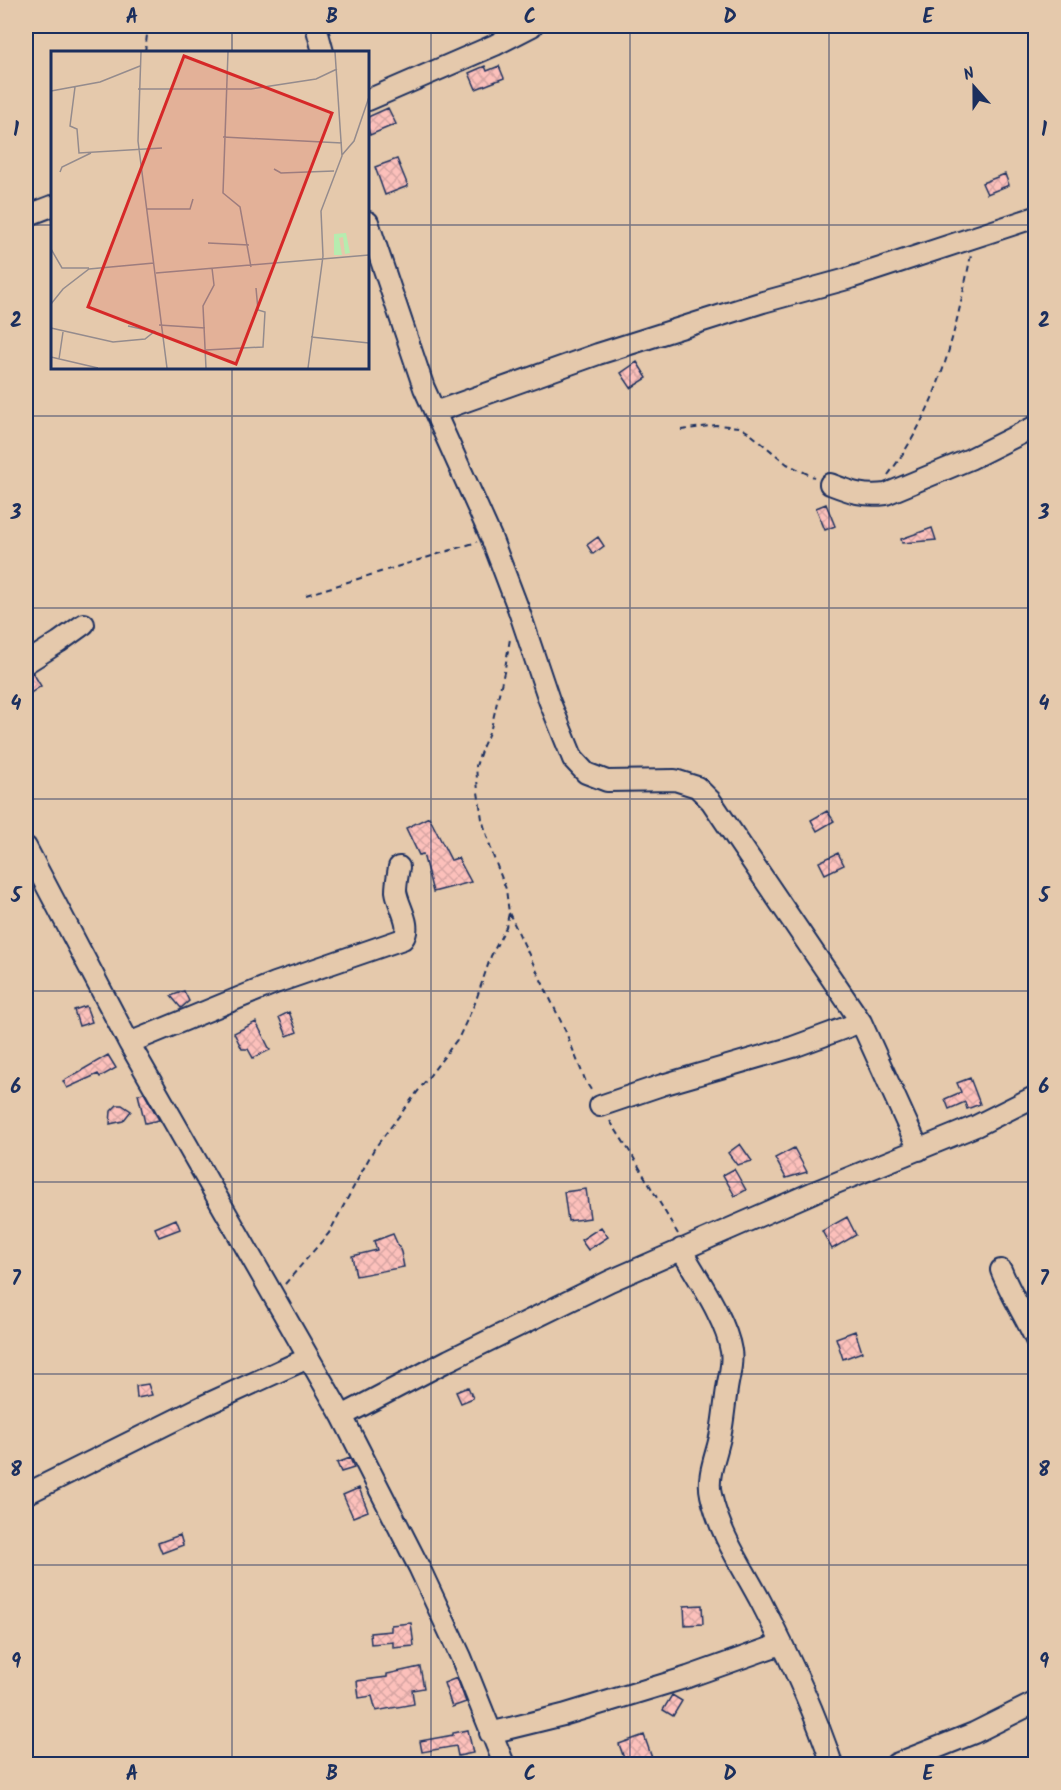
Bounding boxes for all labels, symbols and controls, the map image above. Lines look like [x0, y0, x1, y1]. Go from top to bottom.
text: A [126, 2, 138, 34]
text: B [326, 2, 338, 34]
text: C [524, 2, 536, 34]
text: D [723, 2, 737, 34]
text: E [922, 2, 934, 34]
inset map [51, 51, 369, 369]
north arrow [944, 57, 1004, 117]
text: N [960, 61, 978, 88]
text: 1 [13, 115, 19, 147]
text: 1 [1041, 115, 1047, 147]
text: 2 [10, 306, 22, 338]
text: 2 [1038, 306, 1050, 338]
text: 3 [10, 498, 22, 530]
text: 3 [1038, 498, 1050, 530]
text: 4 [11, 689, 22, 721]
text: 4 [1039, 689, 1050, 721]
text: 5 [10, 881, 23, 913]
text: 5 [1038, 881, 1051, 913]
text: 6 [11, 1072, 22, 1104]
text: 6 [1039, 1072, 1050, 1104]
text: 7 [11, 1264, 21, 1296]
text: 7 [1039, 1264, 1049, 1296]
text: 8 [10, 1455, 22, 1487]
text: 8 [1038, 1455, 1050, 1487]
text: 9 [11, 1647, 21, 1679]
text: 9 [1039, 1647, 1049, 1679]
text: A [126, 1759, 138, 1790]
text: B [326, 1759, 338, 1790]
text: C [524, 1759, 536, 1790]
text: D [723, 1759, 737, 1790]
text: E [922, 1759, 934, 1790]

